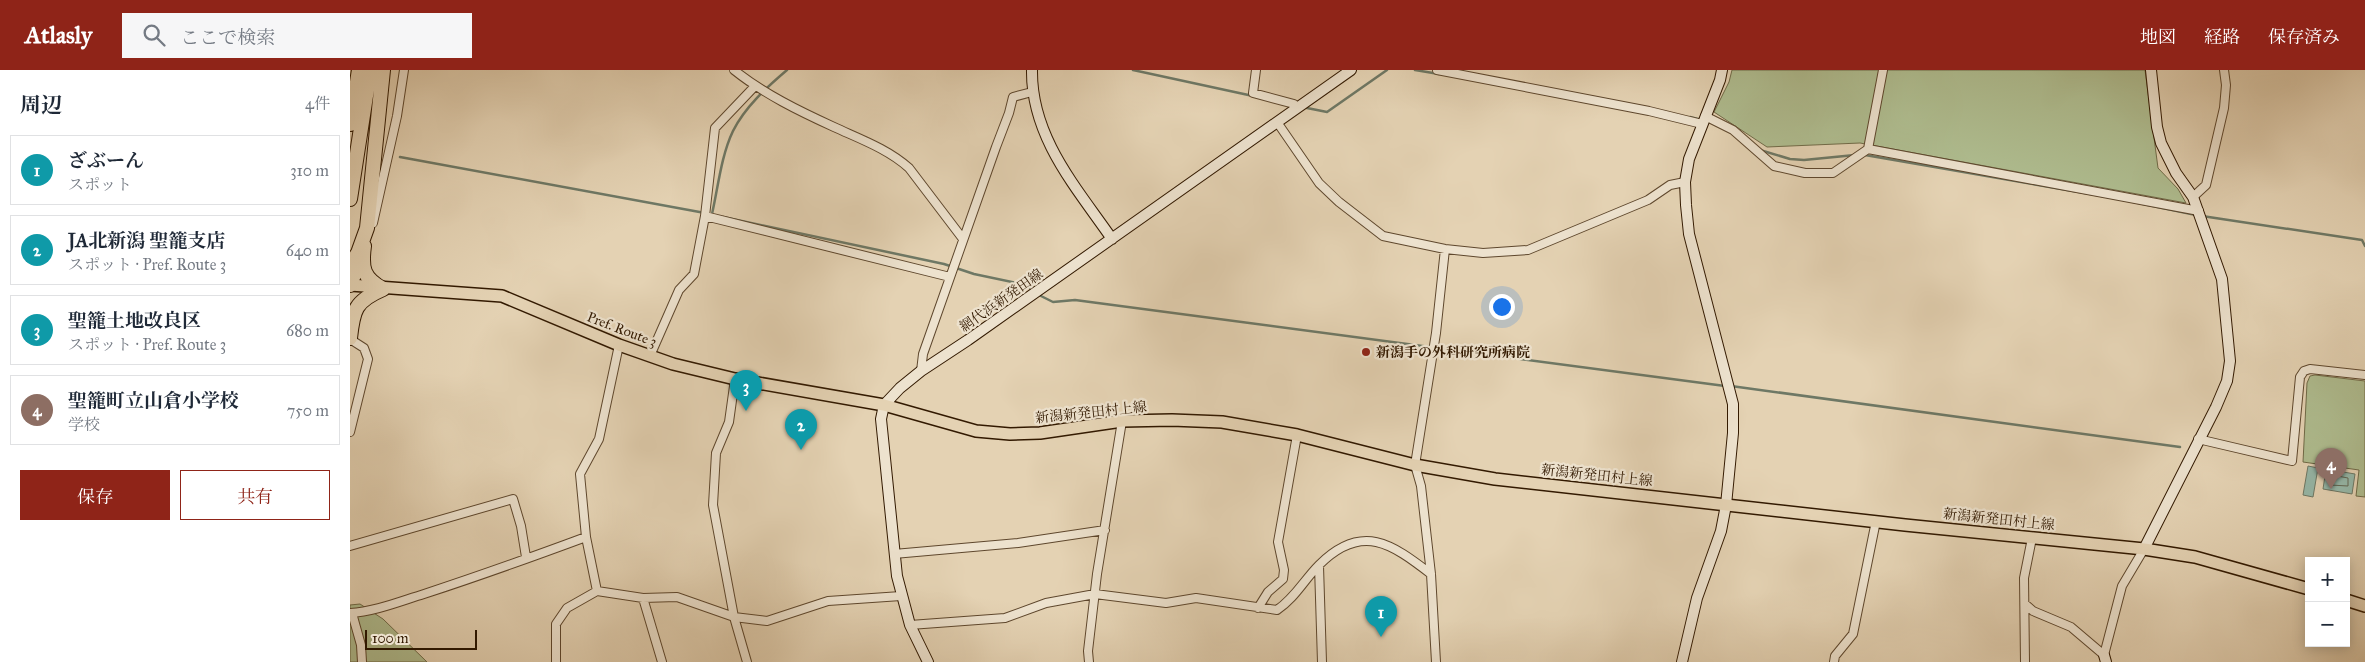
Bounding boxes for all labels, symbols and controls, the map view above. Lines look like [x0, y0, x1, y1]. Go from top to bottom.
search box [122, 13, 472, 58]
text: Atlasly [25, 20, 92, 50]
icon: search [140, 21, 168, 49]
text: ここで検索 [180, 26, 275, 49]
text: 地図 [2140, 26, 2176, 48]
text: 経路 [2204, 26, 2240, 48]
text: 保存済み [2268, 26, 2340, 48]
text: 周辺 [20, 92, 62, 118]
text: 4件 [305, 94, 330, 113]
text: ざぶーん [68, 149, 144, 172]
text: 1 [34, 161, 40, 180]
text: 310 m [290, 161, 329, 180]
text: スポット [68, 175, 132, 194]
text: JA北新潟 聖籠支店 [68, 229, 225, 252]
text: 2 [33, 241, 41, 260]
text: 640 m [286, 241, 329, 260]
text: スポット · Pref. Route 3 [68, 255, 226, 274]
street label: 網代浜新発田線 [956, 265, 1046, 335]
your location [1489, 294, 1515, 320]
street label: Pref. Route 3 [585, 308, 659, 351]
text: 聖籠土地改良区 [68, 309, 201, 332]
text: 3 [34, 321, 40, 340]
text: 680 m [286, 321, 329, 340]
text: スポット · Pref. Route 3 [68, 335, 226, 354]
place label: 新潟手の外科研究所病院 [1376, 344, 1530, 361]
marker: 新潟手の外科研究所病院 [1360, 346, 1372, 358]
pin: 3 [730, 370, 762, 411]
text: 聖籠町立山倉小学校 [68, 389, 239, 412]
street label: 新潟新発田村上線 [1034, 398, 1148, 427]
text: 4 [33, 401, 41, 420]
text: 750 m [287, 401, 329, 420]
pin: 2 [785, 409, 817, 450]
text: 学校 [68, 415, 100, 434]
pin: 4 [2315, 448, 2347, 489]
street label: 新潟新発田村上線 [1540, 461, 1654, 490]
button: 保存 [20, 470, 170, 520]
button: 共有 [180, 470, 330, 520]
street label: 新潟新発田村上線 [1942, 505, 2056, 534]
map controls [2305, 557, 2350, 647]
button: + [2305, 557, 2350, 602]
pin: 1 [1365, 596, 1397, 637]
button: − [2305, 602, 2350, 647]
scale bar [365, 627, 478, 650]
text: 100 m [372, 630, 409, 647]

